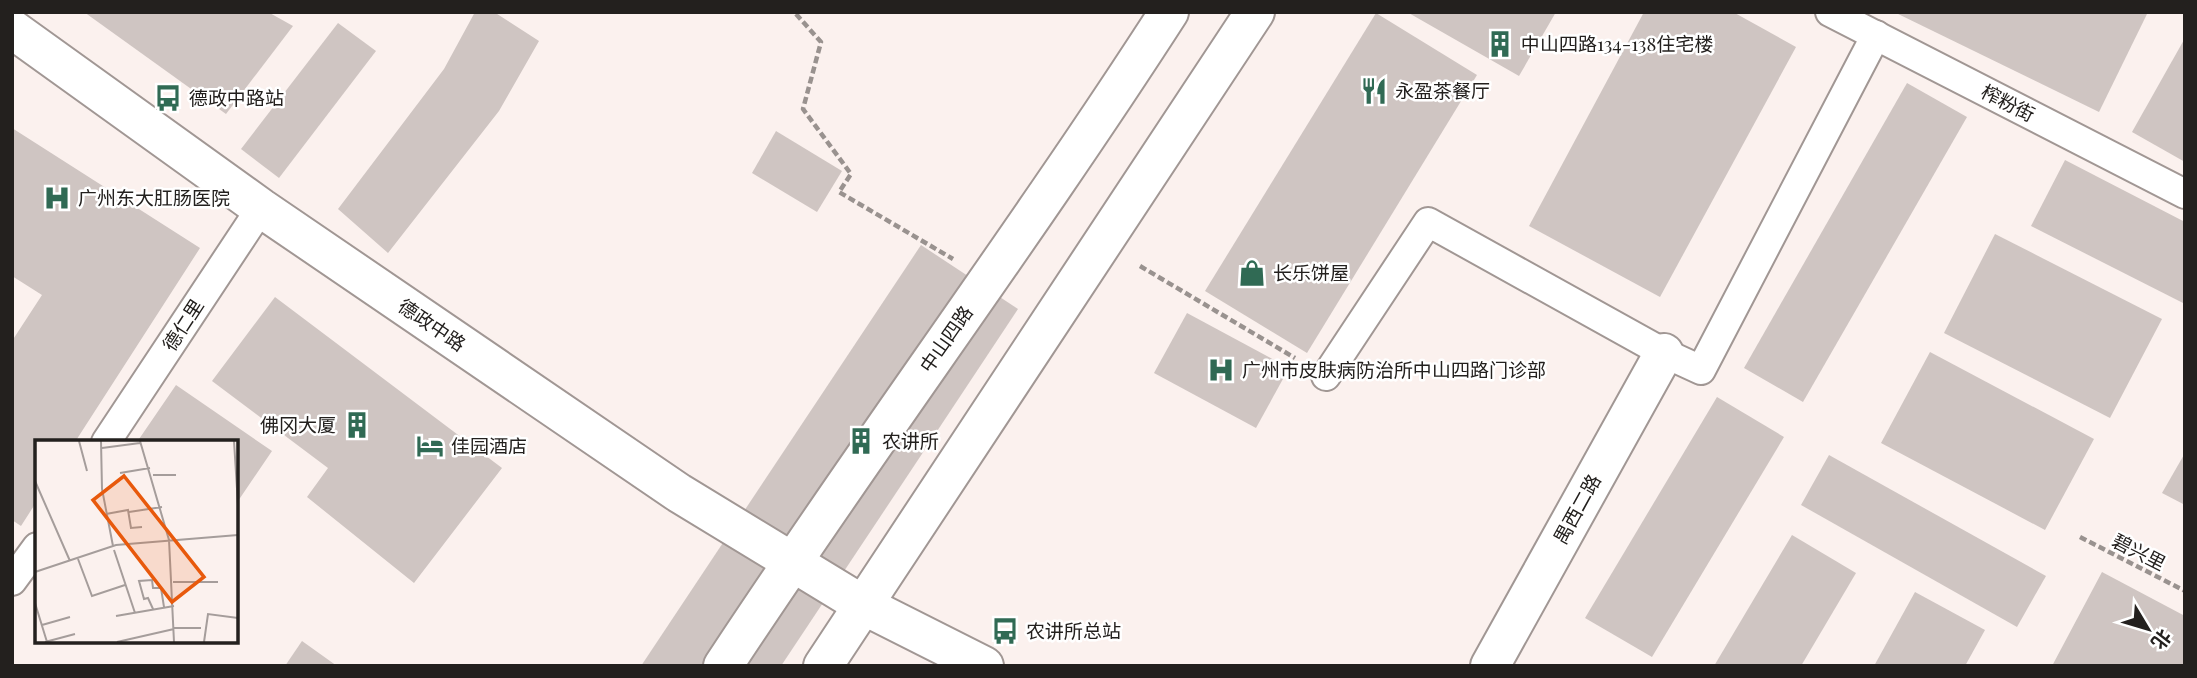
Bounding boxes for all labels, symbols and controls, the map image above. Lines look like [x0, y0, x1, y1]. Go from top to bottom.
building icon: 中山四路134-138住宅楼 [1485, 29, 1515, 59]
place label: 中山四路134-138住宅楼 [1521, 30, 1713, 56]
restaurant icon: 永盈茶餐厅 [1359, 76, 1389, 106]
place label: 永盈茶餐厅 [1395, 77, 1490, 103]
street label: 榨粉街 [1977, 78, 2040, 127]
bus stop icon: 德政中路站 [153, 83, 183, 113]
place label: 德政中路站 [189, 84, 284, 110]
hospital icon: 广州东大肛肠医院 [42, 183, 72, 213]
place label: 广州东大肛肠医院 [78, 184, 230, 210]
shop icon: 长乐饼屋 [1237, 258, 1267, 288]
place label: 长乐饼屋 [1273, 259, 1349, 285]
street label: 德政中路 [394, 292, 471, 356]
street label: 德仁里 [156, 293, 209, 355]
street label: 中山四路 [913, 300, 978, 377]
hospital icon: 广州市皮肤病防治所中山四路门诊部 [1206, 355, 1236, 385]
place label: 广州市皮肤病防治所中山四路门诊部 [1242, 356, 1546, 382]
building icon: 佛冈大厦 [342, 410, 372, 440]
place label: 佛冈大厦 [260, 411, 336, 437]
building icon: 农讲所 [846, 426, 876, 456]
place label: 农讲所 [882, 427, 939, 453]
hotel icon: 佳园酒店 [415, 431, 445, 461]
place label: 佳园酒店 [451, 432, 527, 458]
inset map [35, 440, 238, 643]
street label: 禺西二路 [1546, 469, 1606, 548]
street label: 碧兴里 [2108, 527, 2171, 576]
north arrow [2113, 594, 2183, 664]
bus stop icon: 农讲所总站 [990, 616, 1020, 646]
place label: 农讲所总站 [1026, 617, 1121, 643]
text: 北 [2146, 625, 2178, 656]

